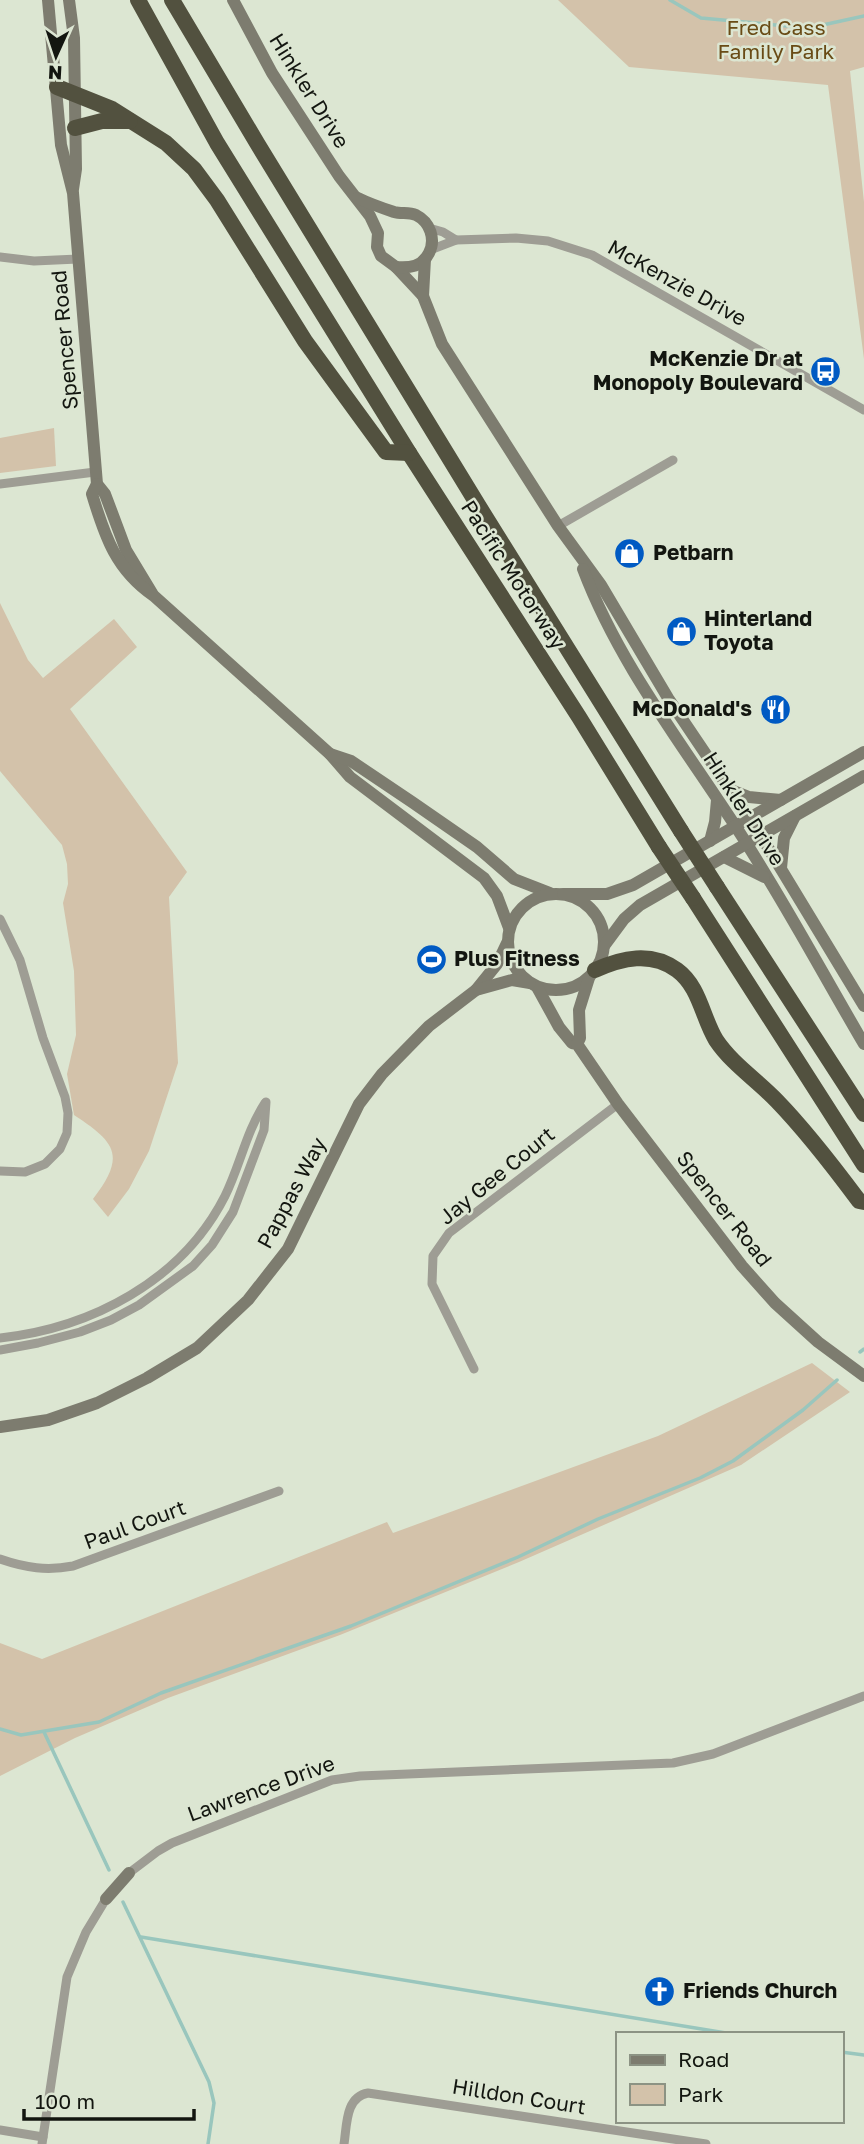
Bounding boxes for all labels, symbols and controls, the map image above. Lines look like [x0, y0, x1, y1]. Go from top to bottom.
park label: Fred Cass Family Park [718, 14, 835, 64]
north arrow [21, 21, 91, 91]
street label: Hinkler Drive [264, 28, 355, 153]
text: N [47, 62, 63, 85]
street label: McKenzie Drive [604, 233, 751, 331]
street label: Spencer Road [45, 269, 83, 411]
place label: McKenzie Dr at Monopoly Boulevard [593, 345, 803, 395]
bus stop icon: McKenzie Dr at Monopoly Boulevard [809, 354, 843, 388]
street label: Pacific Motorway [456, 495, 572, 654]
shop icon: Petbarn [613, 536, 647, 570]
place label: Petbarn [653, 539, 734, 565]
place label: Hinterland Toyota [704, 605, 812, 655]
shop icon: Hinterland Toyota [664, 614, 698, 648]
restaurant icon: McDonald's [758, 692, 792, 726]
place label: McDonald's [632, 695, 752, 721]
street label: Hinkler Drive [698, 747, 791, 870]
sports icon: Plus Fitness [414, 942, 448, 976]
place label: Plus Fitness [454, 945, 580, 971]
street label: Jay Gee Court [433, 1121, 559, 1230]
street label: Pappas Way [251, 1132, 331, 1253]
street label: Spencer Road [671, 1145, 778, 1272]
street label: Paul Court [80, 1494, 189, 1555]
street label: Lawrence Drive [183, 1749, 338, 1827]
church icon: Friends Church [643, 1974, 677, 2008]
place label: Friends Church [683, 1977, 837, 2003]
legend [616, 2032, 843, 2123]
text: Road [678, 2046, 729, 2072]
street label: Hilldon Court [450, 2073, 588, 2119]
scale bar [24, 2078, 194, 2122]
text: Park [678, 2081, 724, 2107]
text: 100 m [35, 2088, 95, 2114]

